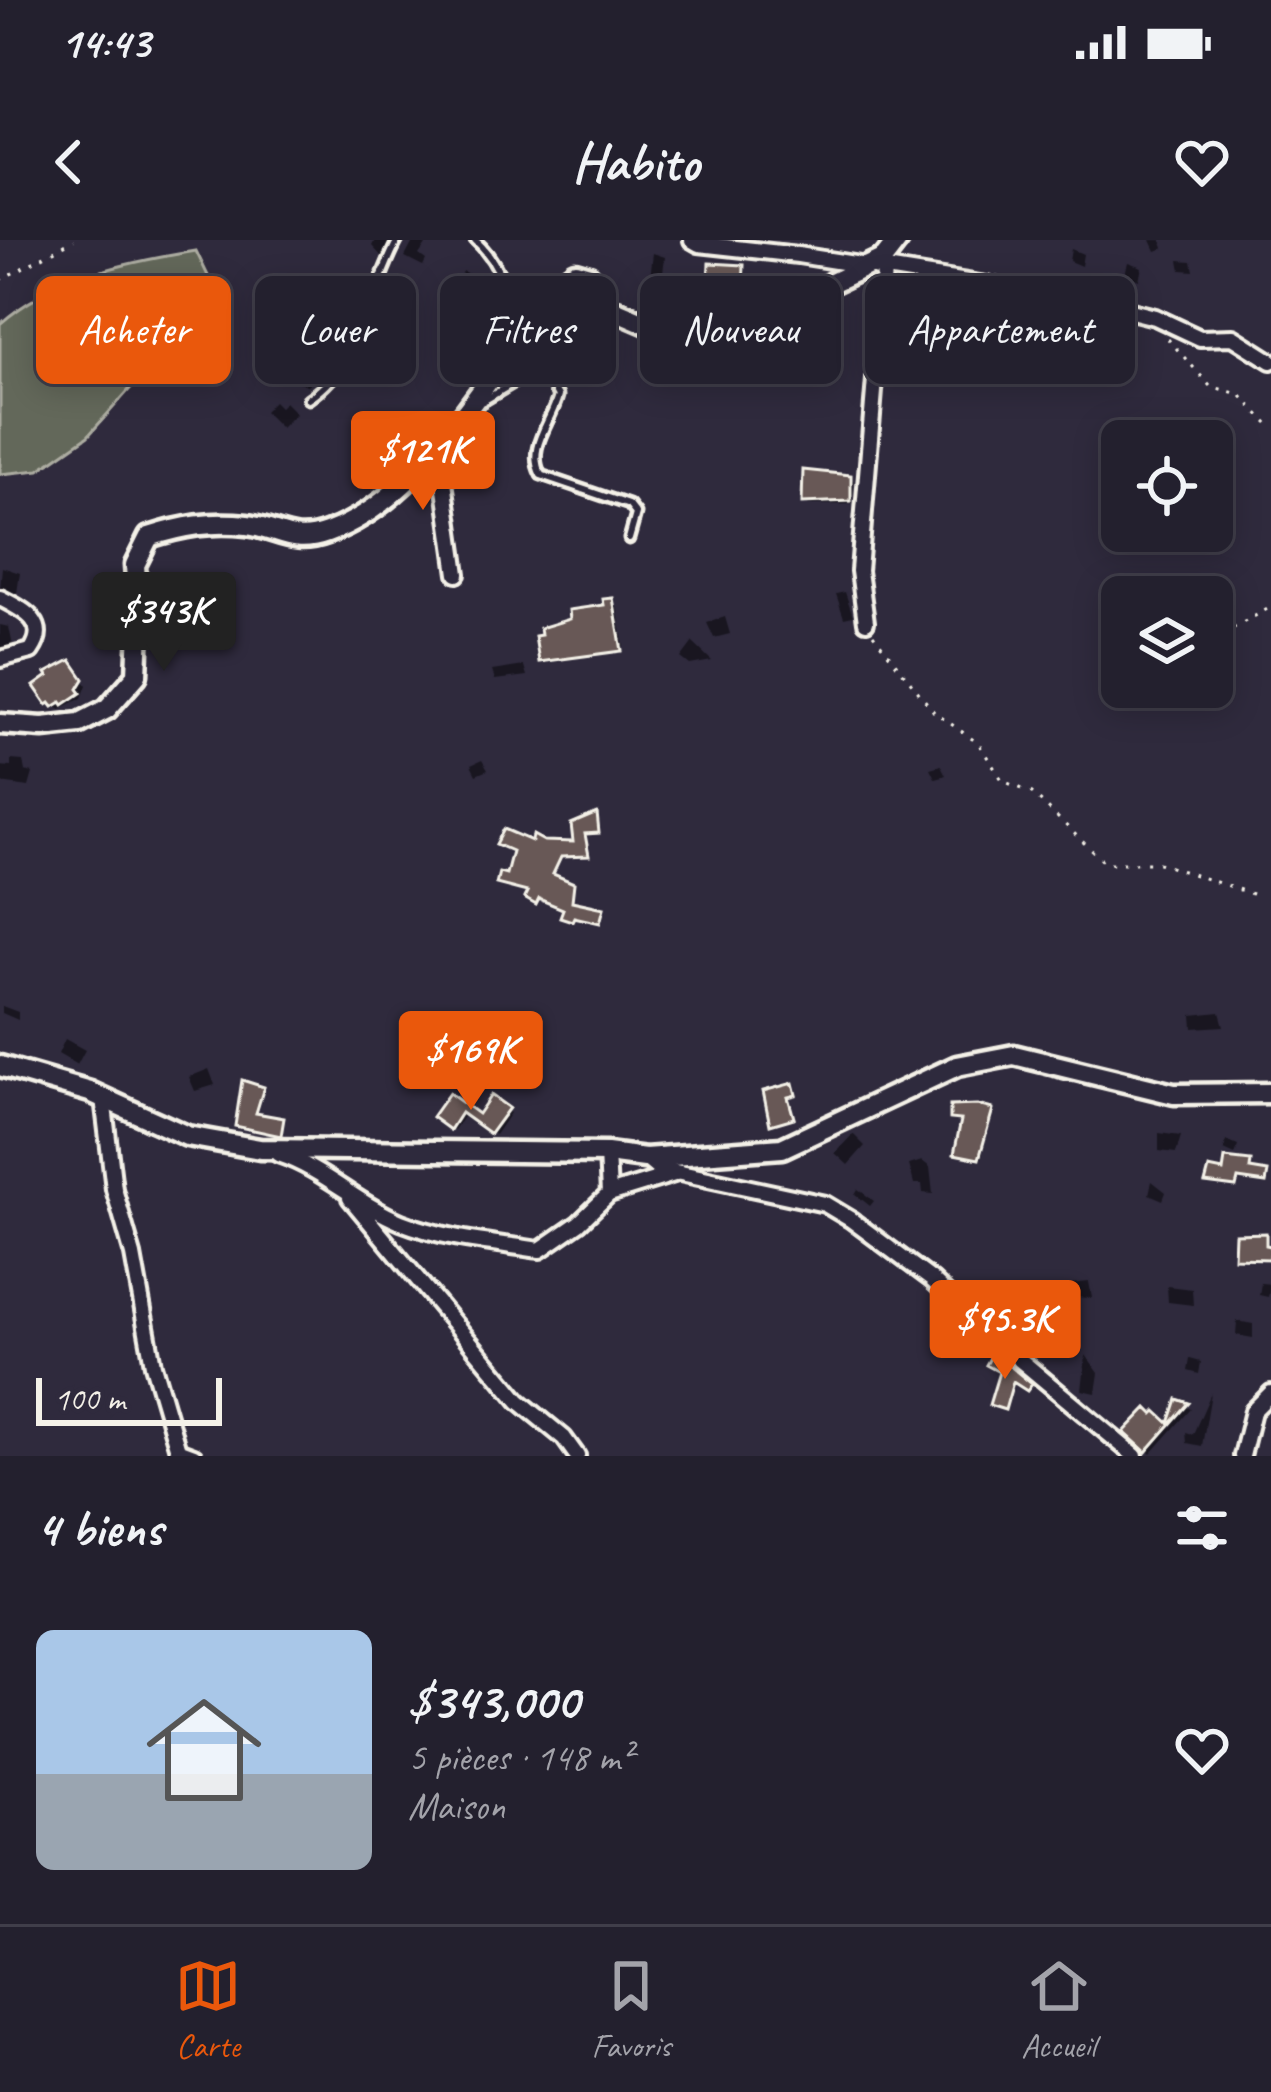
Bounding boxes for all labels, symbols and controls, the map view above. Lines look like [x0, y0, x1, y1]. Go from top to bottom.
text: 14:43 [60, 14, 150, 71]
text: Habito [572, 128, 699, 196]
icon: back [36, 129, 102, 195]
icon: heart [1169, 129, 1235, 195]
chip: Acheter [36, 276, 231, 384]
chip: Louer [255, 276, 416, 384]
chip: Filtres [440, 276, 616, 384]
chip: Nouveau [640, 276, 841, 384]
chip: Appartement [865, 276, 1135, 384]
pin: $121K [339, 411, 507, 513]
map controls [1101, 420, 1233, 708]
button: locate [1101, 420, 1233, 552]
text: $121K [378, 425, 468, 474]
pin: $343K [80, 572, 248, 674]
button: layers [1101, 576, 1233, 708]
text: $343K [119, 586, 209, 635]
pin: $169K [387, 1011, 555, 1113]
text: $169K [426, 1025, 516, 1074]
pin: $95.3K [907, 1280, 1103, 1382]
text: $95.3K [957, 1294, 1053, 1343]
scale bar [36, 1372, 222, 1425]
text: 100 m [54, 1378, 125, 1420]
icon: filters [1169, 1495, 1235, 1561]
text: 4 biens [36, 1496, 162, 1560]
text: $343,000 [408, 1669, 579, 1733]
icon: home [132, 1678, 276, 1822]
icon: heart [1169, 1717, 1235, 1783]
text: 5 pièces · 148 m² [408, 1733, 632, 1782]
text: Maison [408, 1782, 505, 1831]
tab: Carte [175, 1953, 241, 2067]
tab: Favoris [591, 1953, 671, 2067]
tab: Accueil [1021, 1953, 1096, 2067]

